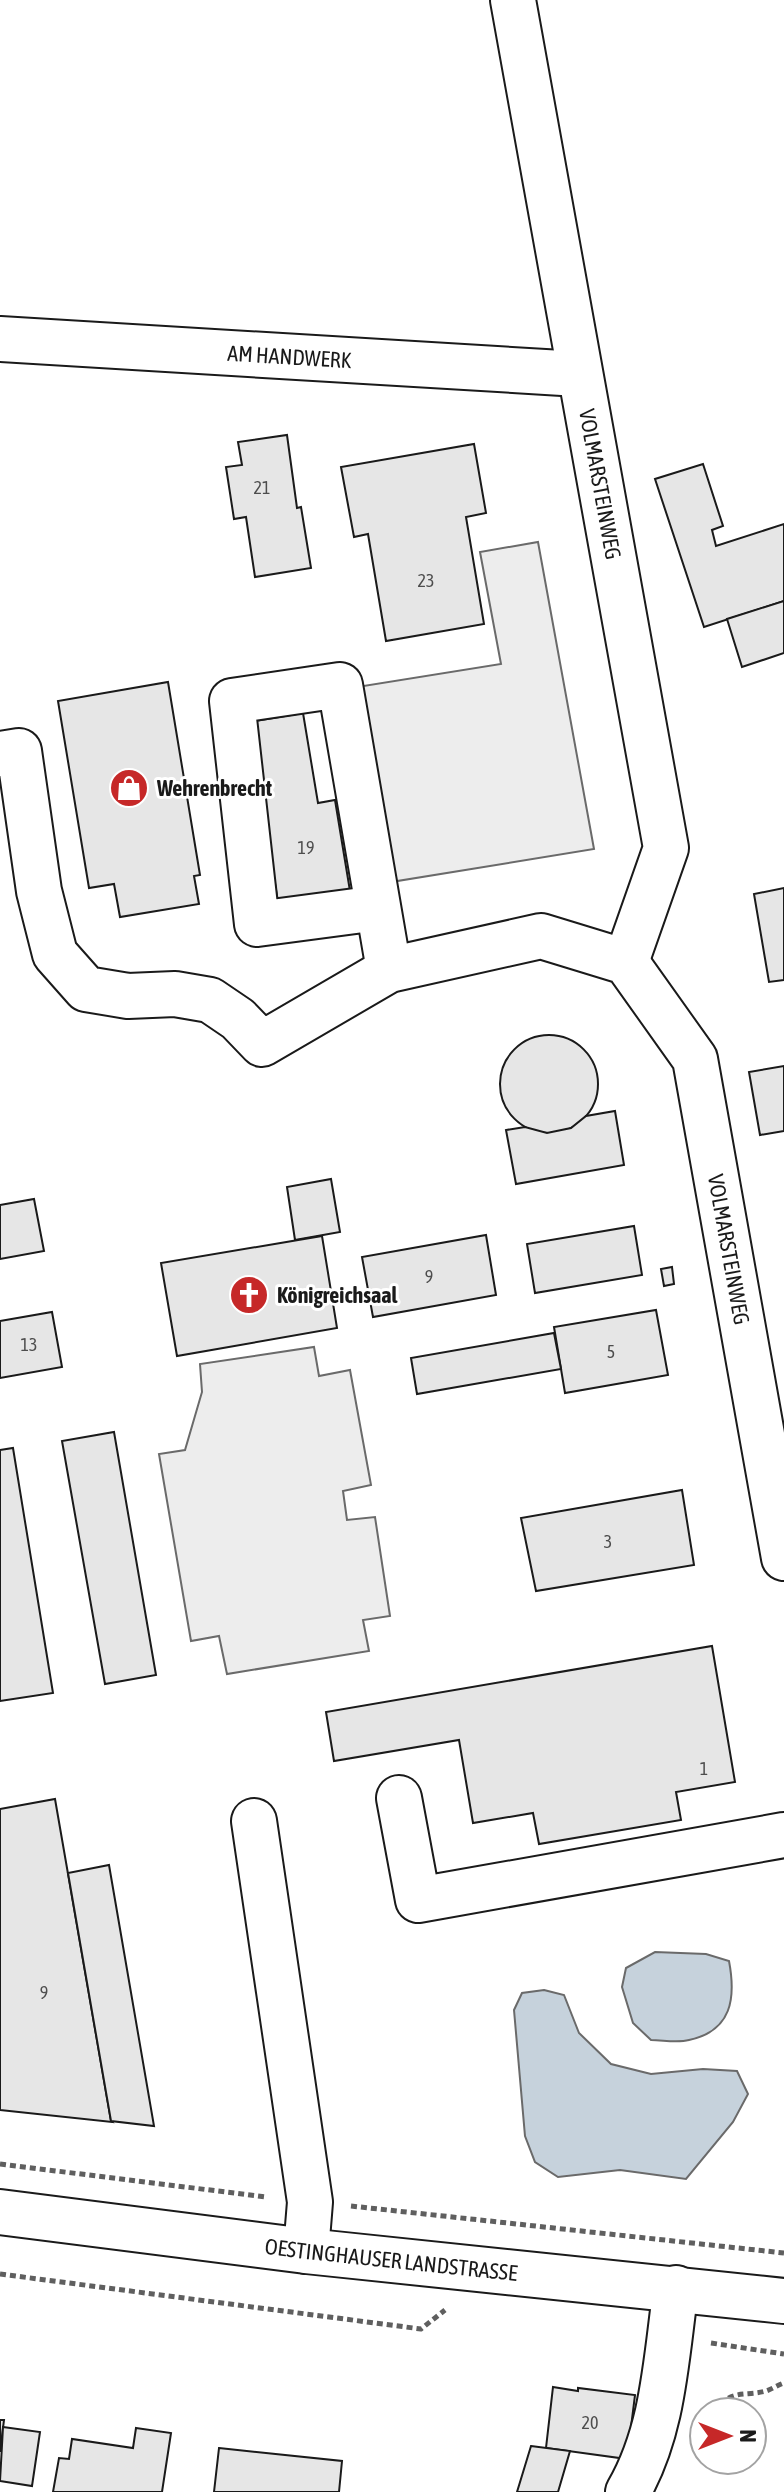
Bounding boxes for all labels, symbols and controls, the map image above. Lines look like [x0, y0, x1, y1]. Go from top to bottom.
street label: AM HANDWERK [227, 340, 353, 373]
street label: VOLMARSTEINWEG [574, 407, 627, 561]
house number: 21 [254, 477, 270, 498]
house number: 23 [418, 570, 434, 591]
shop icon: Wehrenbrecht [108, 767, 150, 809]
place label: Wehrenbrecht [156, 775, 273, 801]
house number: 19 [298, 837, 314, 858]
street label: VOLMARSTEINWEG [703, 1172, 755, 1327]
house number: 9 [425, 1266, 433, 1287]
church icon: Königreichsaal [228, 1274, 270, 1316]
place label: Königreichsaal [277, 1282, 398, 1308]
house number: 13 [21, 1334, 37, 1355]
house number: 5 [607, 1341, 615, 1362]
house number: 3 [604, 1531, 612, 1552]
house number: 1 [700, 1758, 708, 1779]
house number: 9 [40, 1982, 48, 2003]
street label: OESTINGHAUSER LANDSTRASSE [263, 2233, 519, 2286]
north arrow [688, 2396, 768, 2476]
house number: 20 [582, 2412, 598, 2433]
text: N [735, 2430, 761, 2442]

